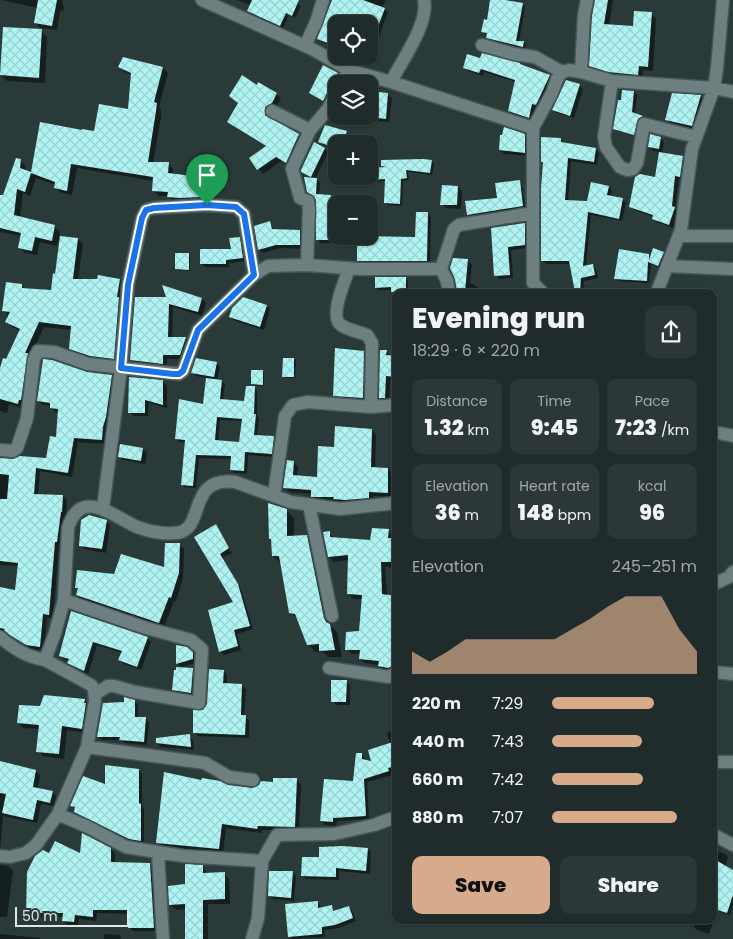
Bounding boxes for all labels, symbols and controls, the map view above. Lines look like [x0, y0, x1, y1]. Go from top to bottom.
map controls [328, 15, 378, 245]
button: locate [328, 15, 378, 65]
button: layers [328, 75, 378, 125]
button: + [328, 135, 378, 185]
pin [186, 154, 228, 205]
icon: arrive [193, 161, 221, 189]
button: − [328, 195, 378, 245]
text: Evening run [412, 299, 585, 338]
button: share [645, 306, 697, 358]
text: 18:29 · 6 × 220 m [412, 339, 540, 362]
text: Distance [426, 391, 488, 411]
text: Time [537, 391, 572, 411]
text: Pace [635, 391, 670, 411]
text: 1.32 [425, 413, 464, 442]
text: 9:45 [531, 413, 578, 442]
text: 7:23 [615, 413, 657, 442]
text: km [464, 420, 489, 440]
text: /km [657, 420, 689, 440]
text: Elevation [425, 476, 488, 496]
text: Heart rate [519, 476, 590, 496]
text: kcal [638, 476, 666, 496]
text: 36 [435, 498, 461, 527]
text: 148 [518, 498, 554, 527]
text: 96 [639, 498, 665, 527]
text: m [461, 505, 479, 525]
text: bpm [554, 505, 591, 525]
text: Elevation [412, 555, 484, 578]
text: 245–251 m [612, 555, 697, 578]
text: 220 m [412, 692, 461, 715]
text: 7:29 [492, 692, 523, 715]
text: 440 m [412, 730, 464, 753]
text: 7:43 [492, 730, 524, 753]
text: 660 m [412, 768, 463, 791]
text: 7:42 [492, 768, 523, 791]
text: 880 m [412, 806, 464, 829]
text: 7:07 [492, 806, 523, 829]
button: Save [412, 856, 550, 914]
button: Share [560, 856, 697, 914]
scale bar [15, 904, 129, 927]
text: 50 m [22, 906, 58, 926]

